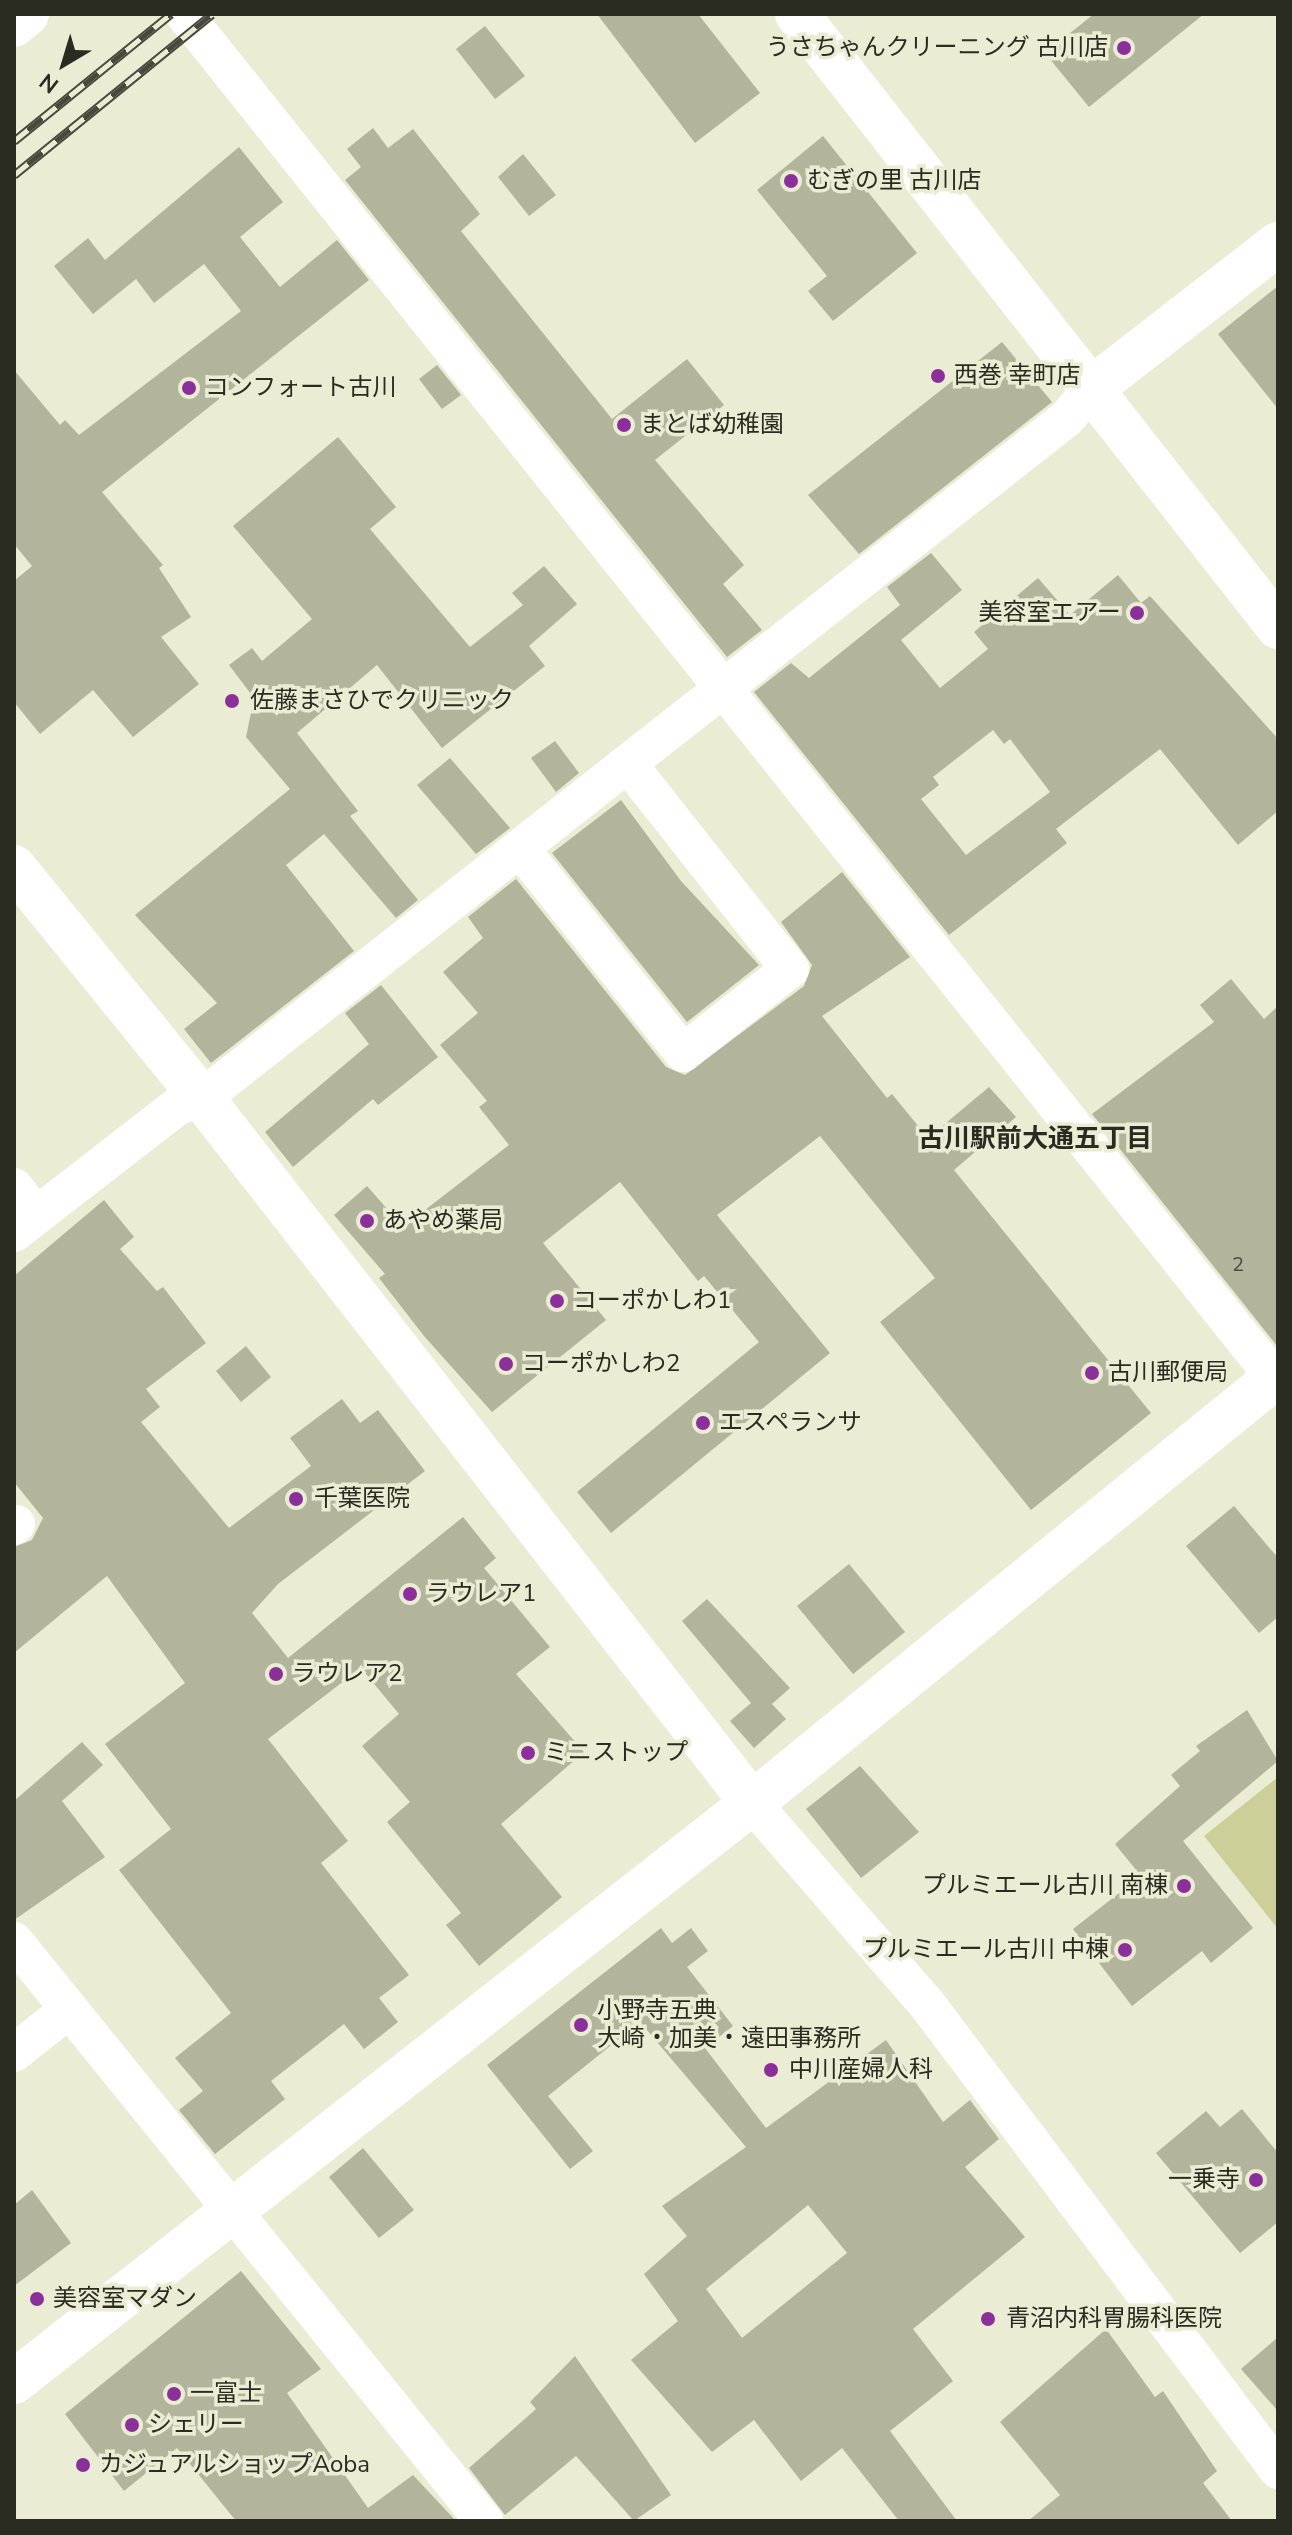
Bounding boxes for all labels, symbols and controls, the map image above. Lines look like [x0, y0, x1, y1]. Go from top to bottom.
north arrow [24, 24, 104, 104]
place label: うさちゃんクリーニング 古川店 [766, 34, 1108, 62]
marker: うさちゃんクリーニング 古川店 [1115, 39, 1133, 57]
text: N [34, 66, 65, 100]
place label: むぎの里 古川店 [807, 167, 981, 195]
marker: むぎの里 古川店 [782, 172, 800, 190]
place label: 西巻 幸町店 [954, 362, 1080, 390]
marker: 西巻 幸町店 [929, 367, 947, 385]
place label: コンフォート古川 [205, 374, 397, 402]
marker: コンフォート古川 [180, 379, 198, 397]
place label: まとば幼稚園 [640, 411, 784, 439]
marker: まとば幼稚園 [615, 416, 633, 434]
place label: 美容室エアー [978, 599, 1121, 627]
marker: 美容室エアー [1128, 604, 1146, 622]
place label: 佐藤まさひでクリニック [250, 687, 514, 715]
marker: 佐藤まさひでクリニック [221, 690, 243, 712]
district label: 古川駅前大通五丁目 [918, 1123, 1152, 1155]
place label: あやめ薬局 [383, 1207, 503, 1235]
marker: あやめ薬局 [358, 1212, 376, 1230]
house number: 2 [1232, 1252, 1244, 1276]
place label: コーポかしわ1 [573, 1287, 731, 1315]
marker: コーポかしわ1 [548, 1292, 566, 1310]
place label: コーポかしわ2 [522, 1350, 680, 1378]
marker: コーポかしわ2 [497, 1355, 515, 1373]
place label: 古川郵便局 [1108, 1359, 1228, 1387]
marker: 古川郵便局 [1083, 1364, 1101, 1382]
place label: エスペランサ [719, 1409, 863, 1437]
marker: エスペランサ [694, 1414, 712, 1432]
place label: 千葉医院 [314, 1485, 410, 1513]
marker: 千葉医院 [285, 1488, 307, 1510]
place label: ラウレア1 [426, 1580, 536, 1608]
marker: ラウレア1 [401, 1585, 419, 1603]
place label: ラウレア2 [292, 1660, 402, 1688]
marker: ラウレア2 [267, 1665, 285, 1683]
place label: ミニストップ [544, 1739, 688, 1767]
marker: ミニストップ [519, 1744, 537, 1762]
place label: プルミエール古川 南棟 [922, 1872, 1168, 1900]
marker: プルミエール古川 南棟 [1175, 1877, 1193, 1895]
place label: プルミエール古川 中棟 [863, 1936, 1109, 1964]
marker: プルミエール古川 中棟 [1116, 1941, 1134, 1959]
place label: 小野寺五典 大崎・加美・遠田事務所 [597, 1997, 861, 2053]
marker: 小野寺五典 大崎・加美・遠田事務所 [572, 2016, 590, 2034]
place label: 中川産婦人科 [789, 2056, 933, 2084]
marker: 中川産婦人科 [760, 2059, 782, 2081]
place label: 一乗寺 [1168, 2166, 1240, 2194]
marker: 一乗寺 [1247, 2171, 1265, 2189]
place label: 美容室マダン [53, 2285, 197, 2313]
marker: 美容室マダン [28, 2290, 46, 2308]
place label: 青沼内科胃腸科医院 [1006, 2305, 1222, 2333]
marker: 青沼内科胃腸科医院 [977, 2308, 999, 2330]
place label: 一富士 [190, 2380, 262, 2408]
marker: 一富士 [165, 2385, 183, 2403]
place label: シェリー [148, 2411, 244, 2439]
marker: シェリー [123, 2416, 141, 2434]
place label: カジュアルショップAoba [99, 2451, 372, 2479]
marker: カジュアルショップAoba [74, 2456, 92, 2474]

